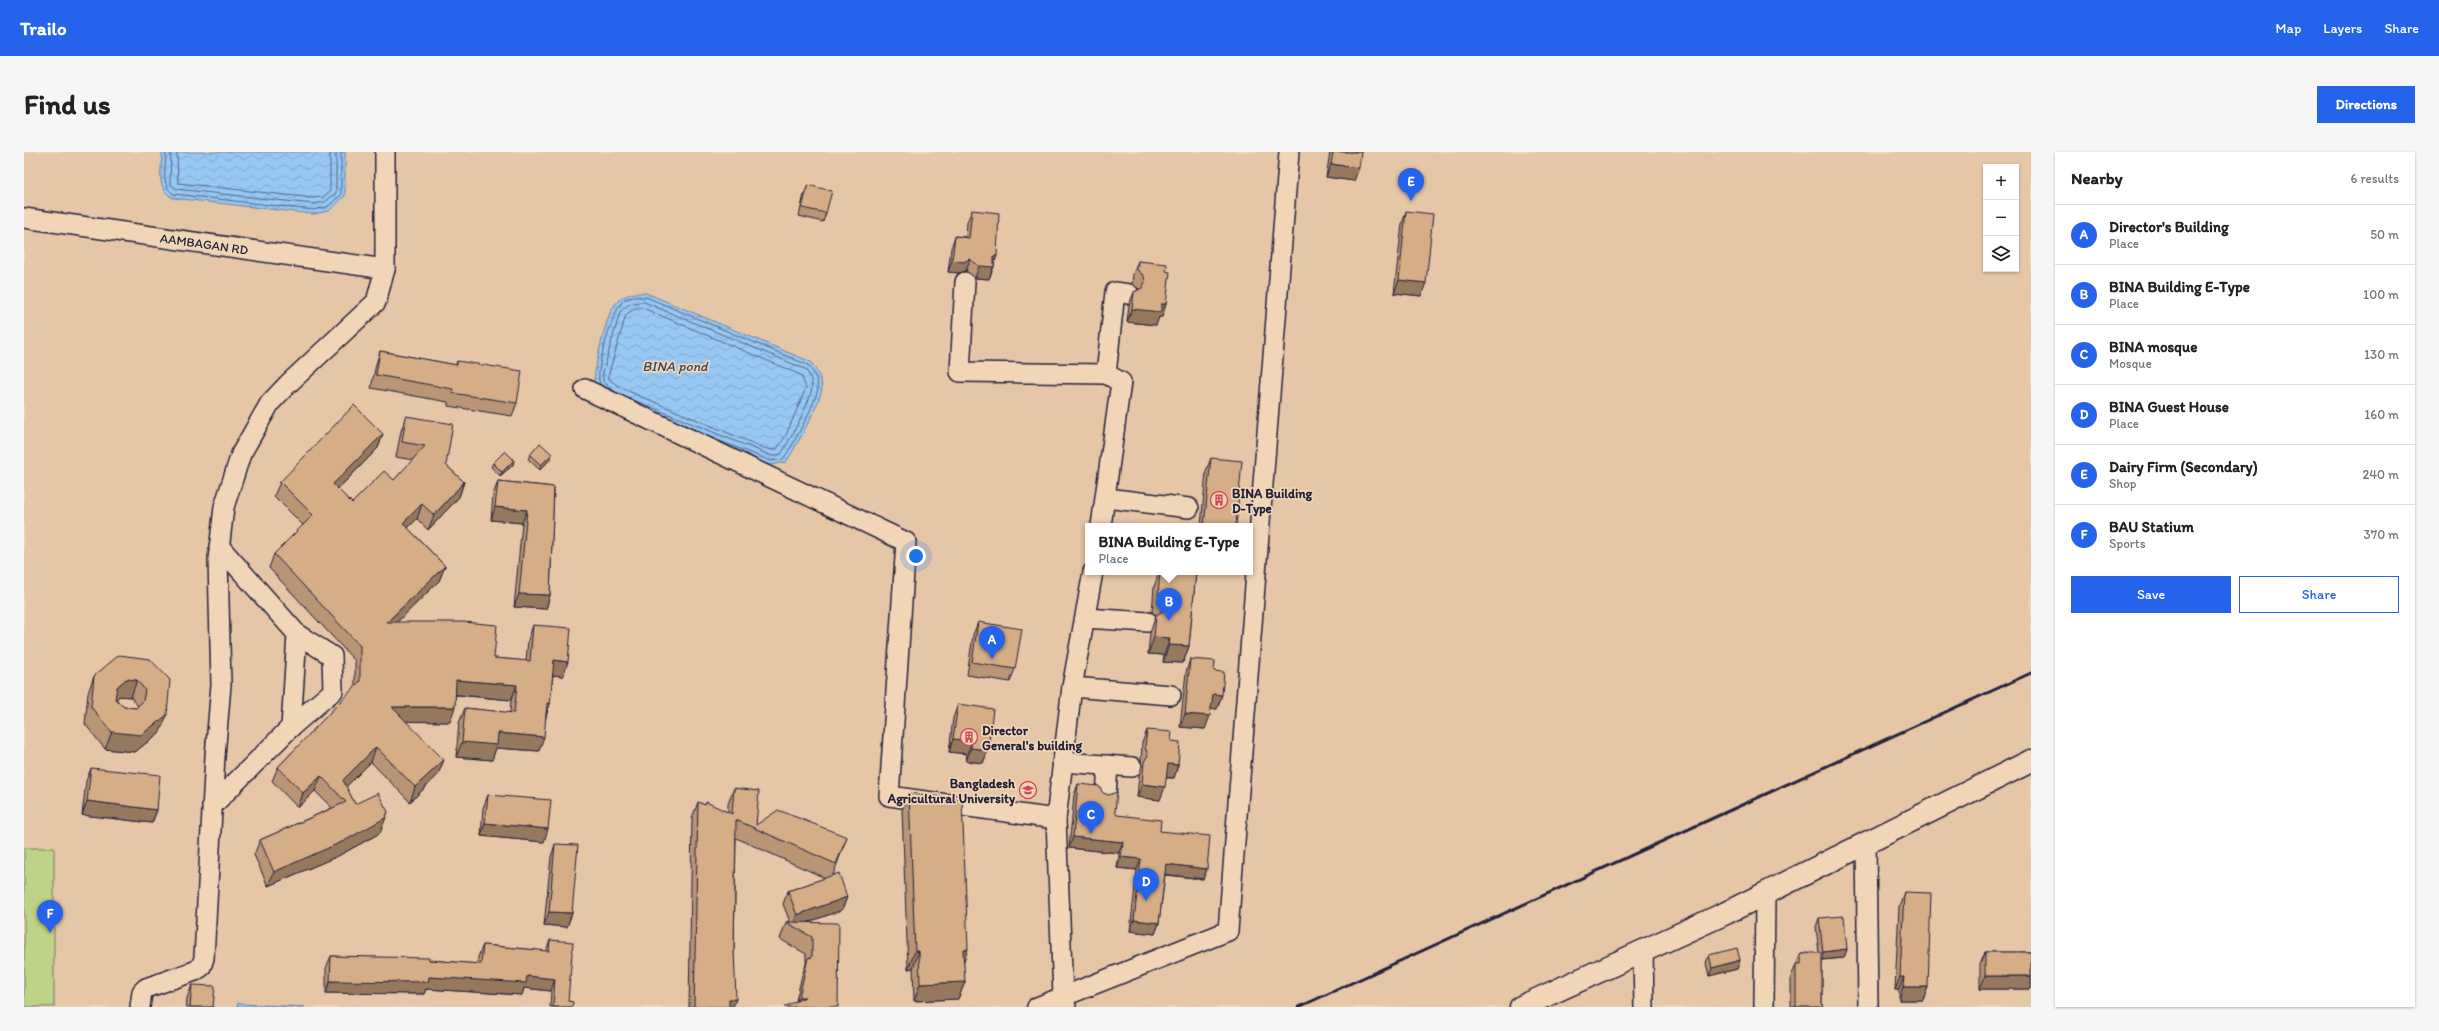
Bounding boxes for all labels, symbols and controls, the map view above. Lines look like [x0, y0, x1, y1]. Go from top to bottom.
text: Trailo [20, 17, 67, 40]
text: Map [2276, 20, 2301, 37]
text: Layers [2323, 20, 2362, 37]
text: Share [2384, 20, 2419, 37]
button: Directions [2317, 86, 2415, 123]
text: Find us [24, 87, 111, 121]
map controls [1983, 164, 2019, 272]
button: + [1983, 164, 2019, 200]
pin: E [1398, 168, 1424, 201]
text: Nearby [2071, 168, 2123, 188]
text: 6 results [2351, 171, 2399, 186]
button: − [1983, 200, 2019, 236]
text: Director's Building [2109, 218, 2229, 236]
text: A [2080, 227, 2088, 242]
text: 50 m [2370, 227, 2399, 242]
street label: AAMBAGAN RD [159, 230, 250, 257]
button: layers [1983, 236, 2019, 272]
text: Place [2109, 236, 2139, 251]
text: BINA Building E-Type [2109, 278, 2250, 296]
text: B [2080, 287, 2088, 302]
text: 100 m [2363, 287, 2399, 302]
text: Place [2109, 296, 2139, 311]
text: BINA mosque [2109, 338, 2197, 356]
text: C [2080, 347, 2088, 362]
text: 130 m [2364, 347, 2399, 362]
text: Mosque [2109, 356, 2152, 371]
water label: BINA pond [642, 358, 709, 375]
text: BINA Guest House [2109, 398, 2229, 416]
text: D [2080, 407, 2088, 422]
text: 160 m [2364, 407, 2399, 422]
text: Place [2109, 416, 2139, 431]
text: Dairy Firm (Secondary) [2109, 458, 2258, 476]
text: E [2080, 467, 2088, 482]
text: 240 m [2362, 467, 2399, 482]
text: Shop [2109, 476, 2136, 491]
place label: BINA Building D-Type [1232, 486, 1313, 517]
building icon: BINA Building D-Type [1209, 490, 1229, 510]
text: BAU Statium [2109, 518, 2194, 536]
popup [1085, 523, 1253, 575]
text: F [2081, 527, 2087, 542]
text: 370 m [2364, 527, 2399, 542]
text: BINA Building E-Type [1099, 533, 1239, 551]
text: Sports [2109, 536, 2145, 551]
your location [906, 546, 926, 566]
text: Place [1099, 551, 1129, 566]
button: Save [2071, 576, 2231, 613]
button: Share [2239, 576, 2399, 613]
pin: B [1156, 588, 1182, 621]
pin: A [979, 626, 1005, 659]
place label: Director General's building [982, 723, 1083, 754]
building icon: Director General's building [959, 727, 979, 747]
place label: Bangladesh Agricultural University [887, 776, 1016, 807]
school or university icon: Bangladesh Agricultural University [1018, 780, 1038, 800]
pin: C [1078, 801, 1104, 834]
pin: D [1133, 868, 1159, 901]
pin: F [37, 900, 63, 933]

